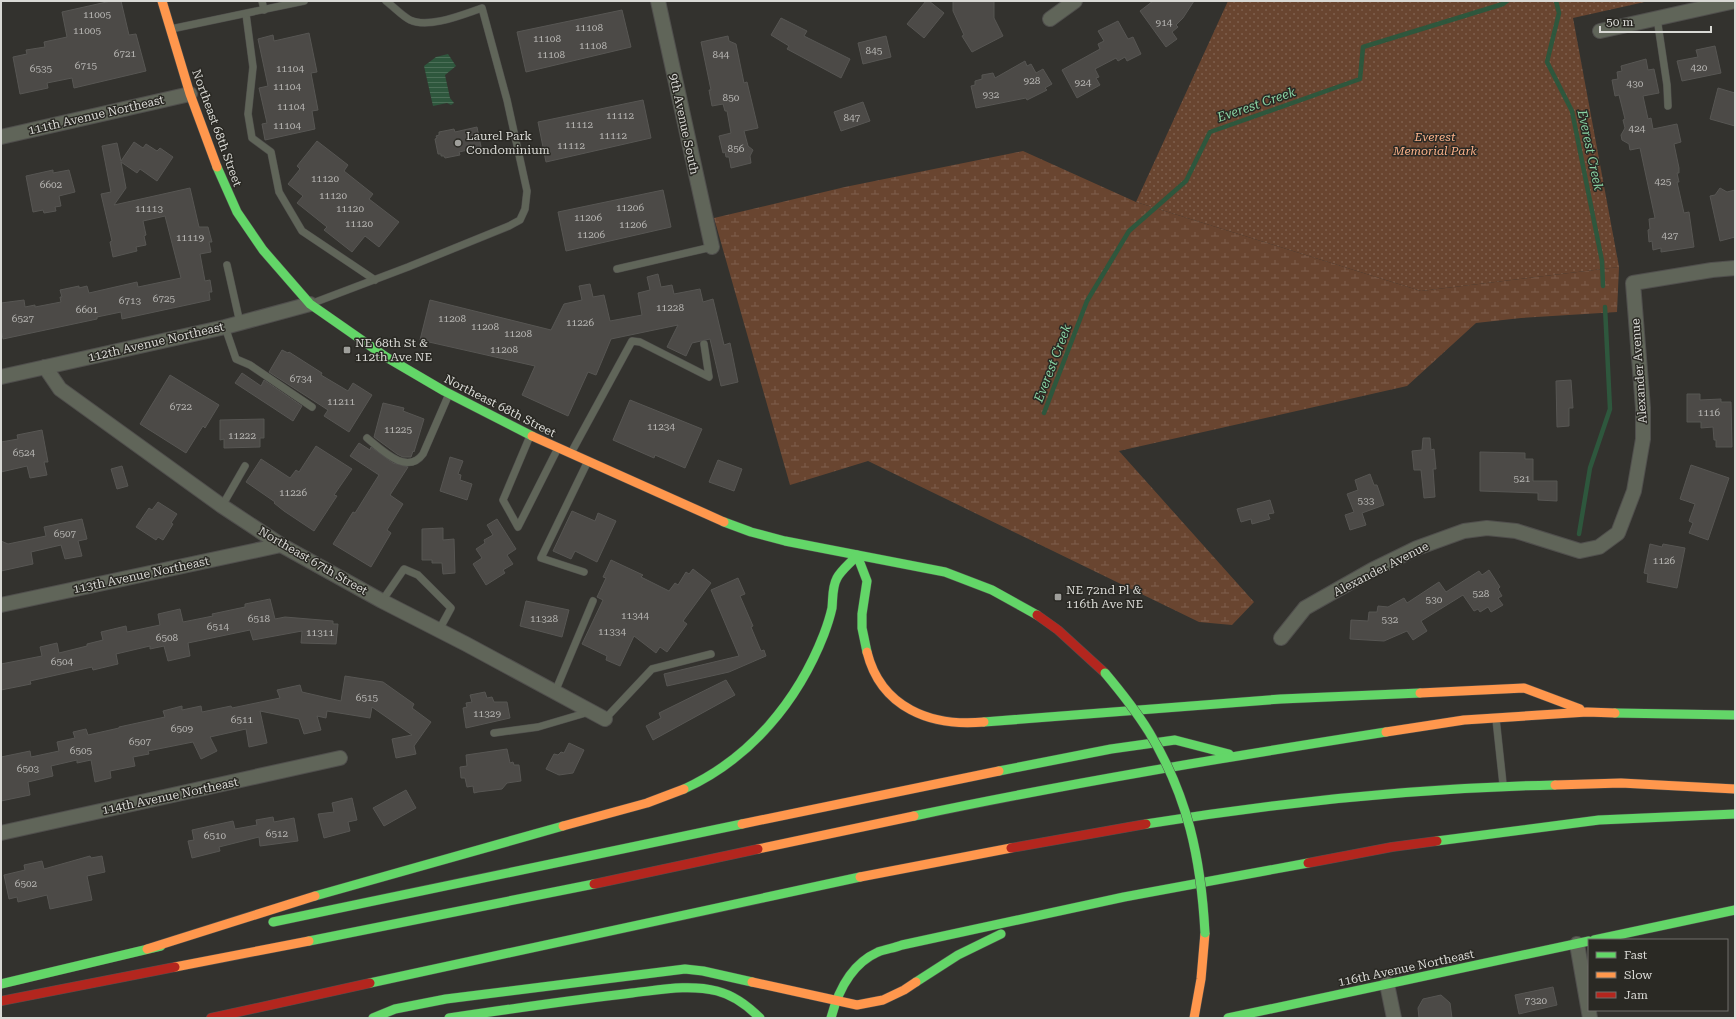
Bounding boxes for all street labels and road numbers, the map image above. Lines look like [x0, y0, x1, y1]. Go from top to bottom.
street label: Northeast 68th Street [189, 68, 245, 189]
street label: 9th Avenue South [666, 72, 702, 176]
street label: 111th Avenue Northeast [27, 92, 166, 137]
street label: Alexander Avenue [1628, 318, 1650, 424]
street label: 112th Avenue Northeast [87, 319, 226, 364]
street label: Northeast 68th Street [442, 372, 559, 441]
street label: Northeast 67th Street [256, 524, 370, 598]
street label: Alexander Avenue [1331, 539, 1431, 599]
street label: 113th Avenue Northeast [72, 554, 211, 596]
street label: 114th Avenue Northeast [101, 775, 240, 817]
street label: 116th Avenue Northeast [1337, 947, 1476, 989]

